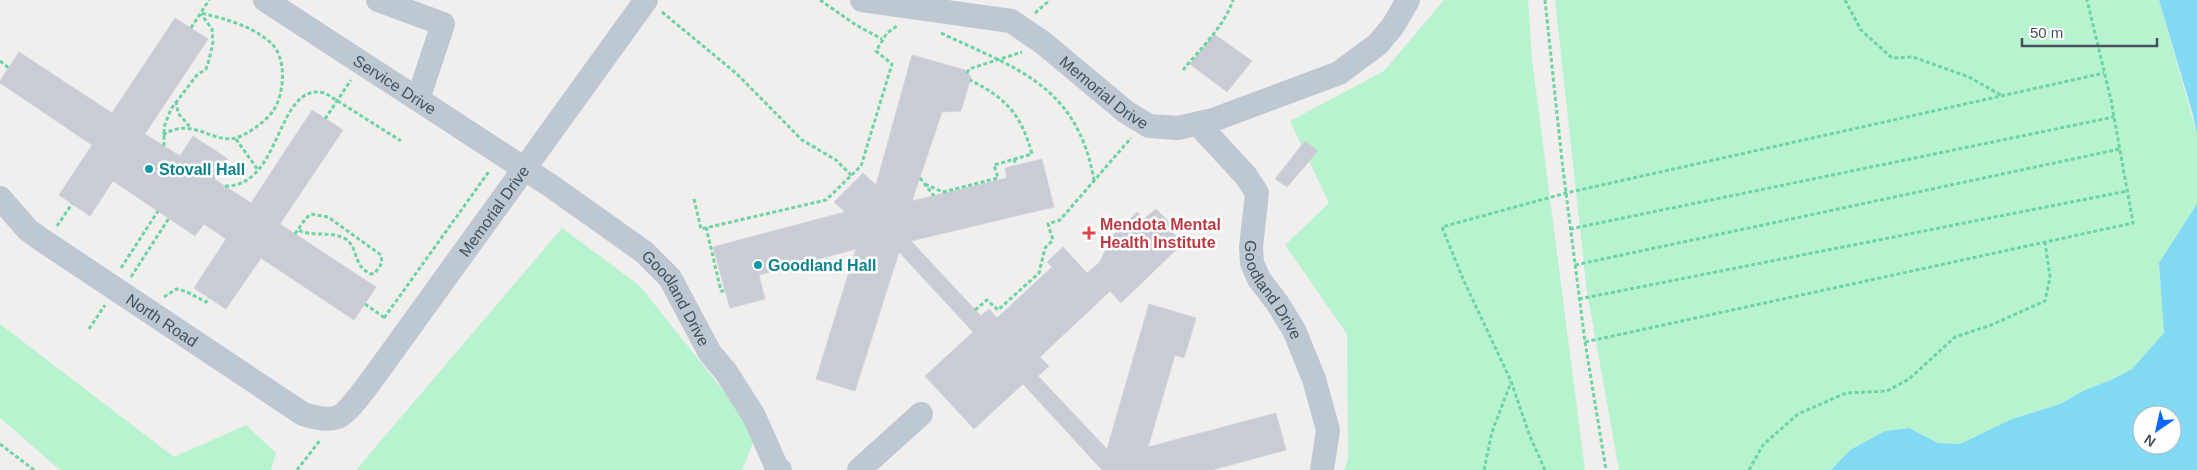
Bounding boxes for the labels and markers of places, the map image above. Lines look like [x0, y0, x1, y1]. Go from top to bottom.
place label: Stovall Hall [159, 161, 245, 178]
marker: Stovall Hall [143, 163, 155, 175]
place label: Mendota Mental Health Institute [1100, 216, 1221, 251]
marker: Mendota Mental Health Institute [1082, 226, 1096, 240]
place label: Goodland Hall [768, 257, 876, 274]
marker: Goodland Hall [752, 259, 764, 271]

